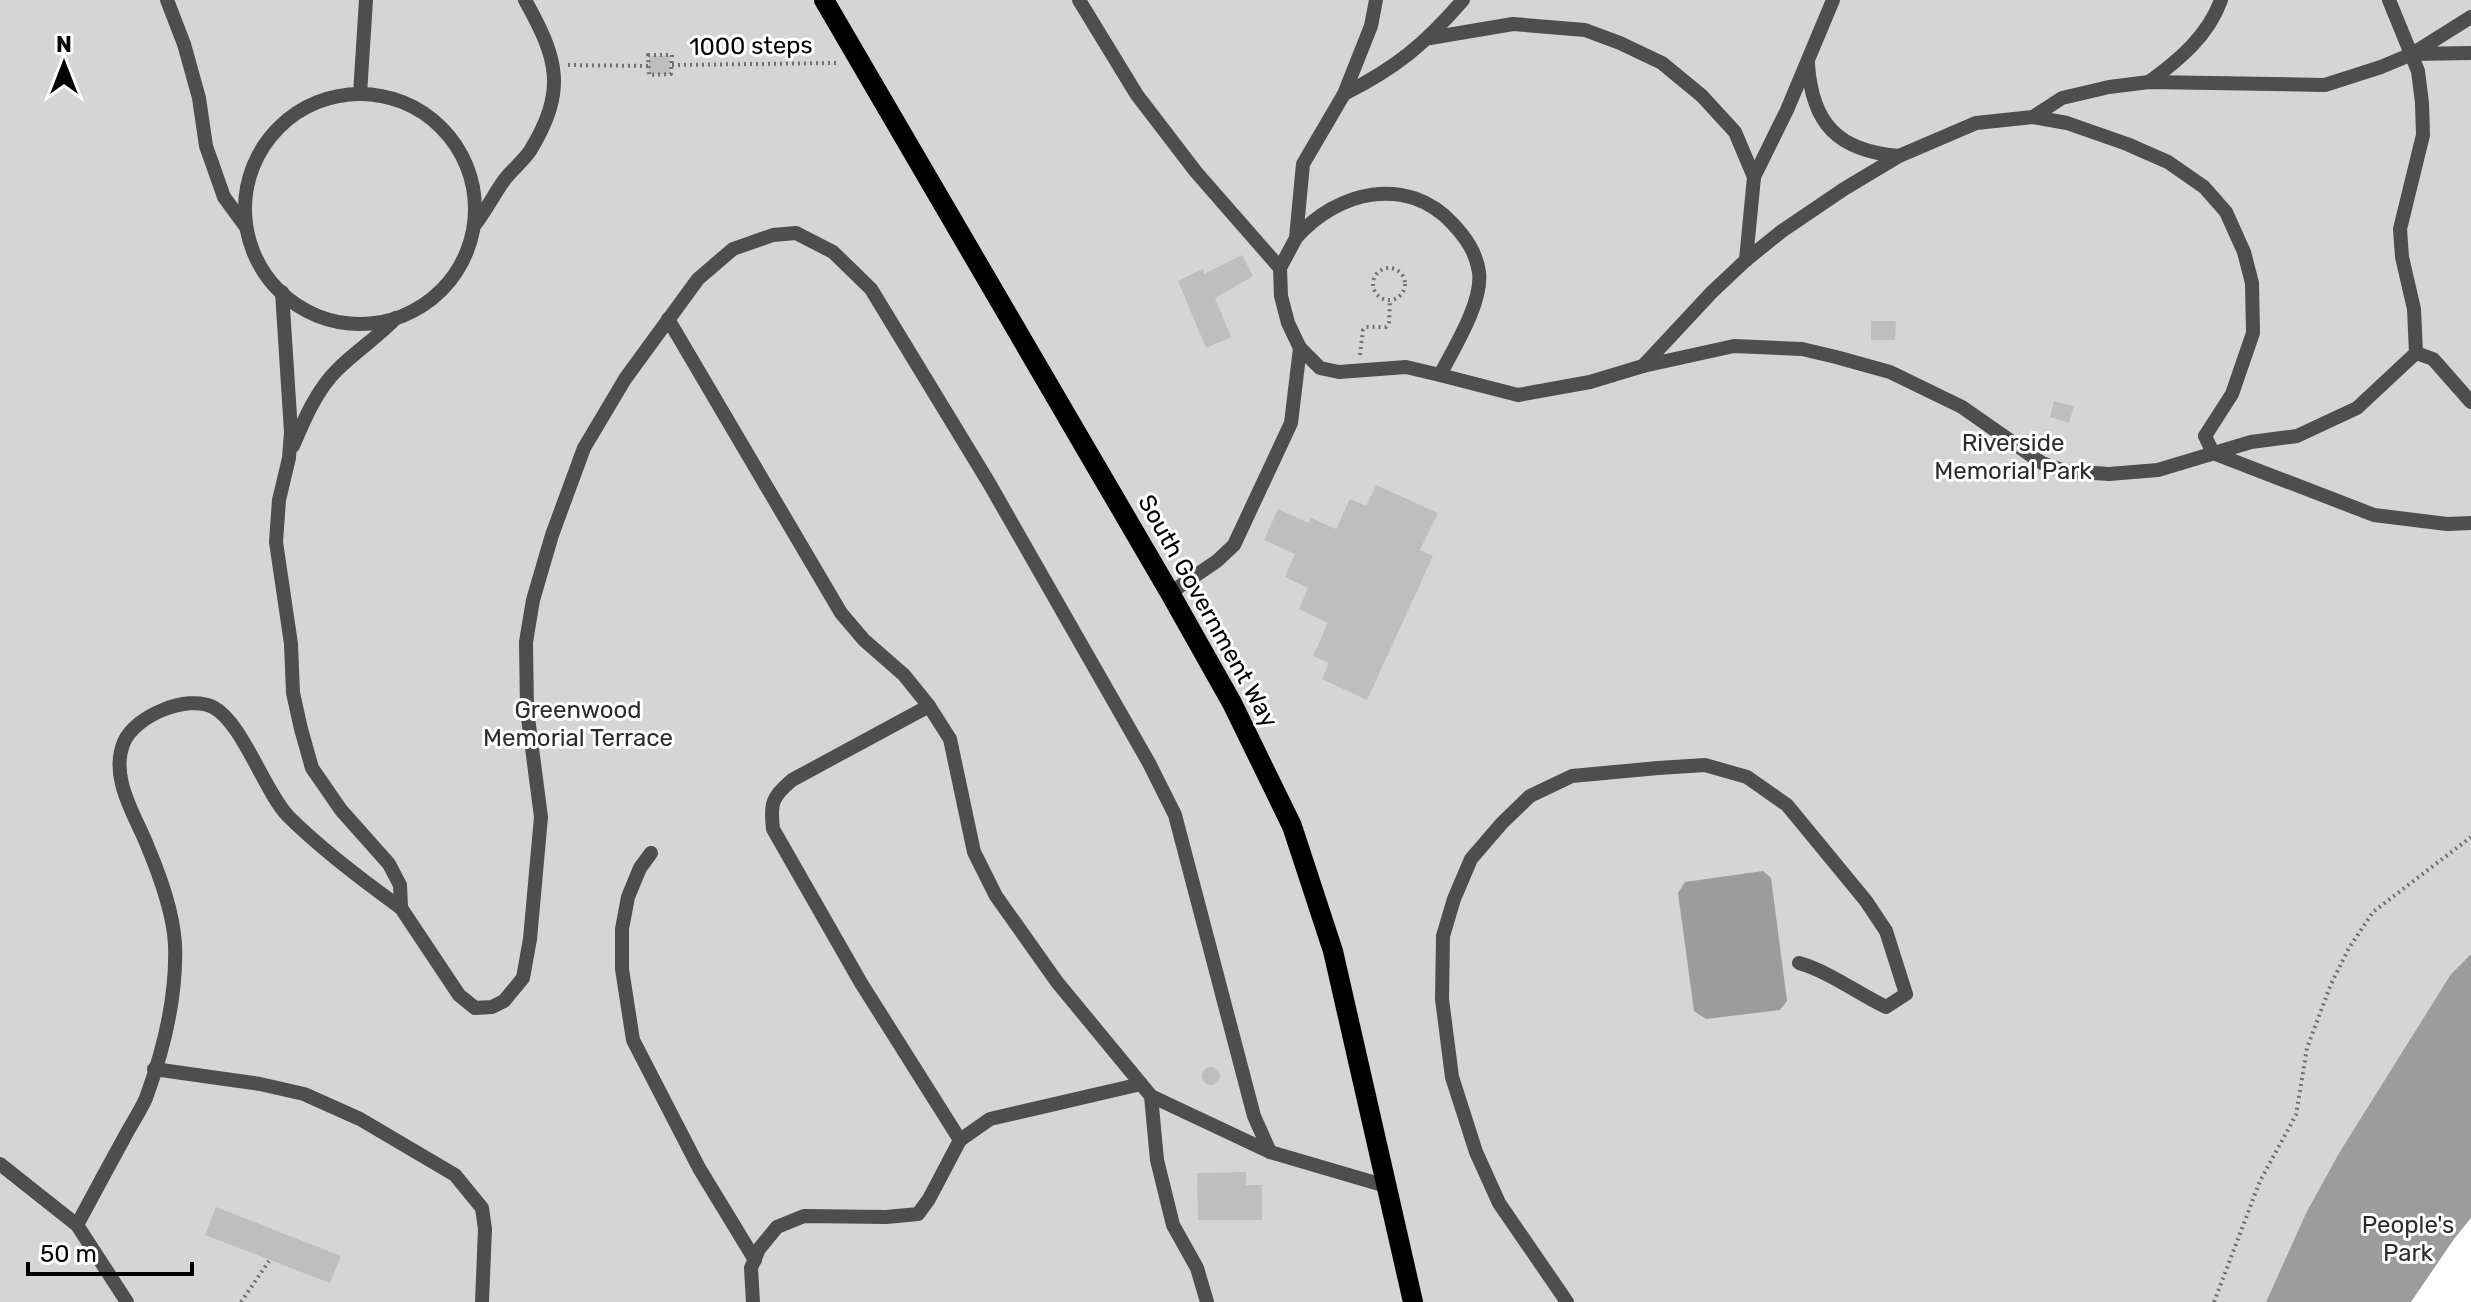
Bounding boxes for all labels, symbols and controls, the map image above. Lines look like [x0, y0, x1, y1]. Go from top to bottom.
north arrow [24, 24, 104, 104]
text: N [56, 31, 72, 58]
street label: 1000 steps [689, 31, 813, 61]
park label: Riverside Memorial Park [1934, 429, 2092, 485]
street label: South Government Way [1132, 490, 1284, 732]
park label: Greenwood Memorial Terrace [483, 696, 673, 752]
park label: People's Park [2362, 1211, 2454, 1267]
scale bar [28, 1226, 192, 1276]
text: 50 m [40, 1240, 97, 1268]

